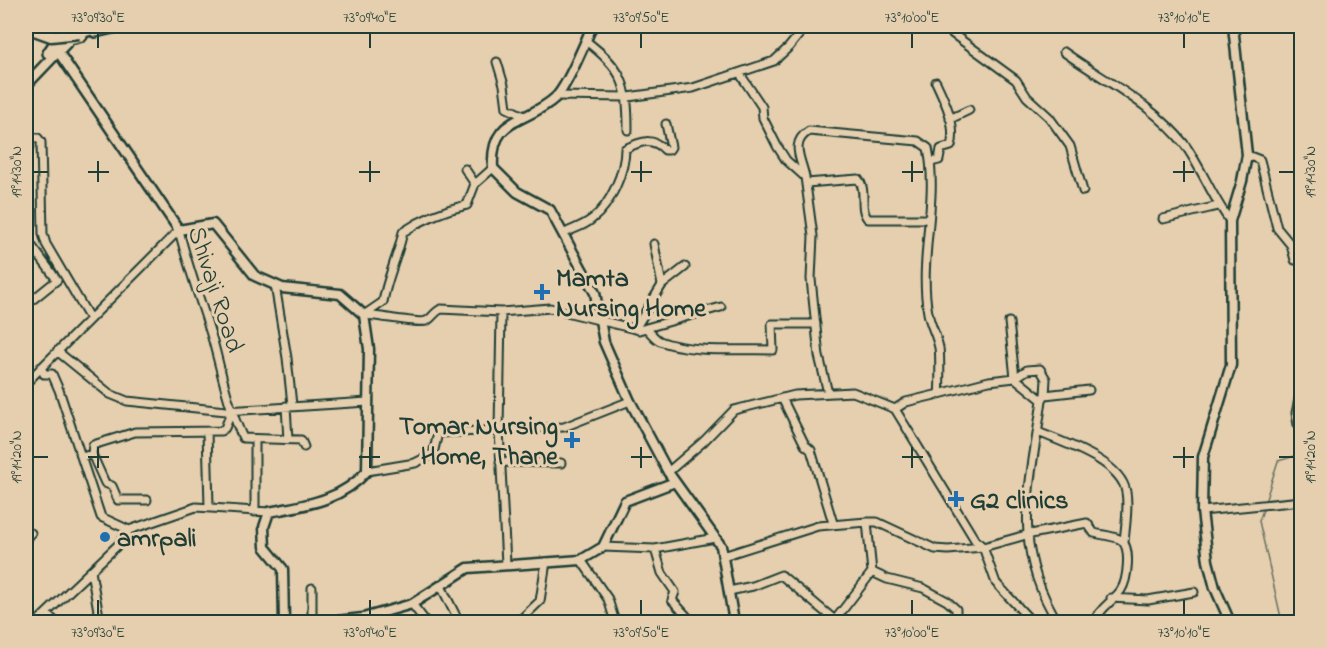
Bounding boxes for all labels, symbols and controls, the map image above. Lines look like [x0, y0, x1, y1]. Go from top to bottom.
text: 73°09'30"E [71, 7, 125, 29]
text: 73°09'40"E [343, 7, 397, 29]
text: 73°09'50"E [613, 7, 669, 29]
text: 73°10'00"E [885, 7, 939, 29]
text: 73°10'10"E [1157, 7, 1211, 29]
text: 19°14'30"N [6, 146, 28, 198]
text: 19°14'30"N [1300, 146, 1322, 198]
street label: Shivaji Road [176, 222, 253, 358]
place label: Mamta Nursing Home [556, 261, 707, 330]
marker: Mamta Nursing Home [533, 283, 551, 301]
place label: Tomar Nursing Home, Thane [399, 409, 559, 477]
text: 19°14'20"N [6, 430, 28, 484]
text: 19°14'20"N [1300, 430, 1322, 484]
marker: Tomar Nursing Home, Thane [563, 431, 581, 449]
place label: G2 clinics [970, 483, 1069, 521]
marker: G2 clinics [947, 490, 965, 508]
place label: amrpali [117, 521, 197, 559]
marker: amrpali [98, 530, 112, 544]
text: 73°09'30"E [71, 622, 125, 644]
text: 73°09'40"E [343, 622, 397, 644]
text: 73°09'50"E [613, 622, 669, 644]
text: 73°10'00"E [885, 622, 939, 644]
text: 73°10'10"E [1157, 622, 1211, 644]

